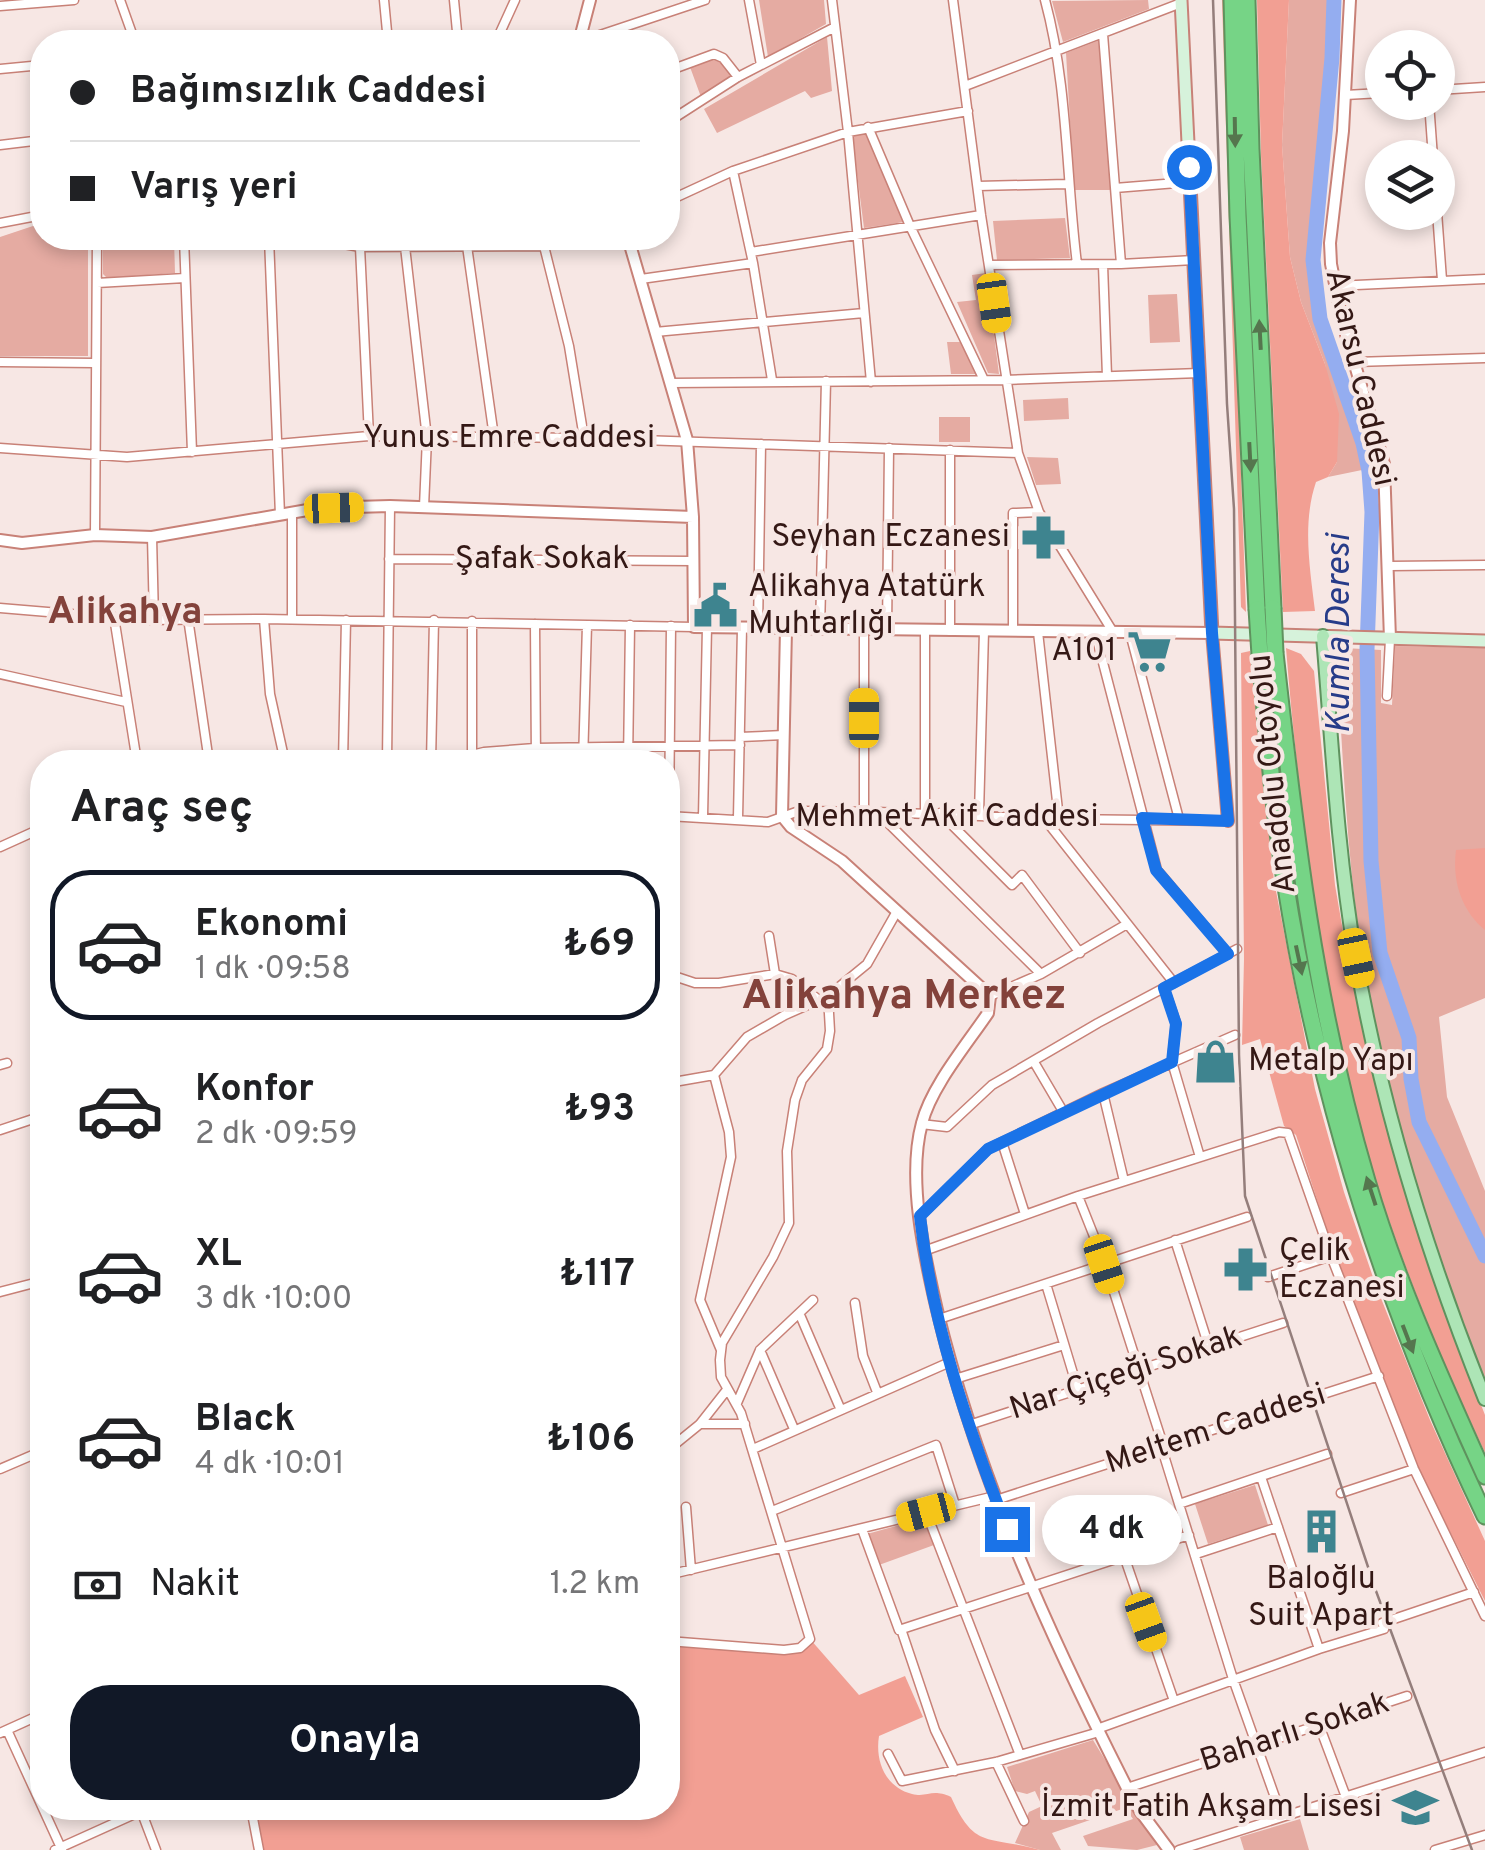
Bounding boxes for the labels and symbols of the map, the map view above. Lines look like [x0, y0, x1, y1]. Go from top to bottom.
one-way arrow [1227, 117, 1243, 149]
route start [1167, 145, 1212, 190]
street label: Akarsu Caddesi [1315, 266, 1403, 490]
car [975, 271, 1013, 335]
one-way arrow [1252, 319, 1268, 351]
street label: Yunus Emre Caddesi [363, 419, 655, 459]
one-way arrow [1242, 442, 1258, 474]
car [303, 492, 365, 524]
pharmacy icon: Seyhan Eczanesi [1019, 514, 1067, 562]
place label: Seyhan Eczanesi [771, 518, 1010, 558]
water label: Kumla Deresi [1318, 532, 1362, 734]
street label: Şafak Sokak [455, 540, 629, 580]
place label: Alikahya Atatürk Muhtarlığı [748, 568, 985, 645]
public building icon: Alikahya Atatürk Muhtarlığı [691, 582, 739, 630]
district label: Alikahya [48, 589, 203, 638]
supermarket icon: A101 [1126, 628, 1174, 676]
place label: A101 [1051, 632, 1117, 672]
street label: Anadolu Otoyolu [1242, 652, 1306, 896]
car [849, 688, 879, 748]
street label: Mehmet Akif Caddesi [795, 798, 1099, 838]
car [1335, 926, 1377, 990]
one-way arrow [1291, 945, 1307, 976]
district label: Alikahya Merkez [742, 971, 1066, 1024]
shop icon: Metalp Yapı [1191, 1038, 1239, 1086]
place label: Metalp Yapı [1248, 1042, 1414, 1082]
one-way arrow [1362, 1176, 1377, 1206]
car [1080, 1231, 1128, 1297]
place label: Çelik Eczanesi [1279, 1232, 1405, 1309]
pharmacy icon: Çelik Eczanesi [1222, 1246, 1270, 1294]
street label: Nar Çiçeği Sokak [1005, 1318, 1247, 1430]
one-way arrow [1401, 1324, 1416, 1354]
street label: Meltem Caddesi [1101, 1376, 1331, 1484]
car [893, 1490, 959, 1534]
callout: 4 dk [1042, 1494, 1182, 1564]
route end [985, 1507, 1030, 1552]
building icon: Baloğlu Suit Apart [1297, 1508, 1345, 1556]
place label: Baloğlu Suit Apart [1248, 1560, 1394, 1637]
car [1122, 1589, 1170, 1655]
street label: Baharlı Sokak [1195, 1684, 1395, 1782]
school or university icon: İzmit Fatih Akşam Lisesi [1391, 1784, 1439, 1832]
place label: İzmit Fatih Akşam Lisesi [1041, 1787, 1382, 1828]

